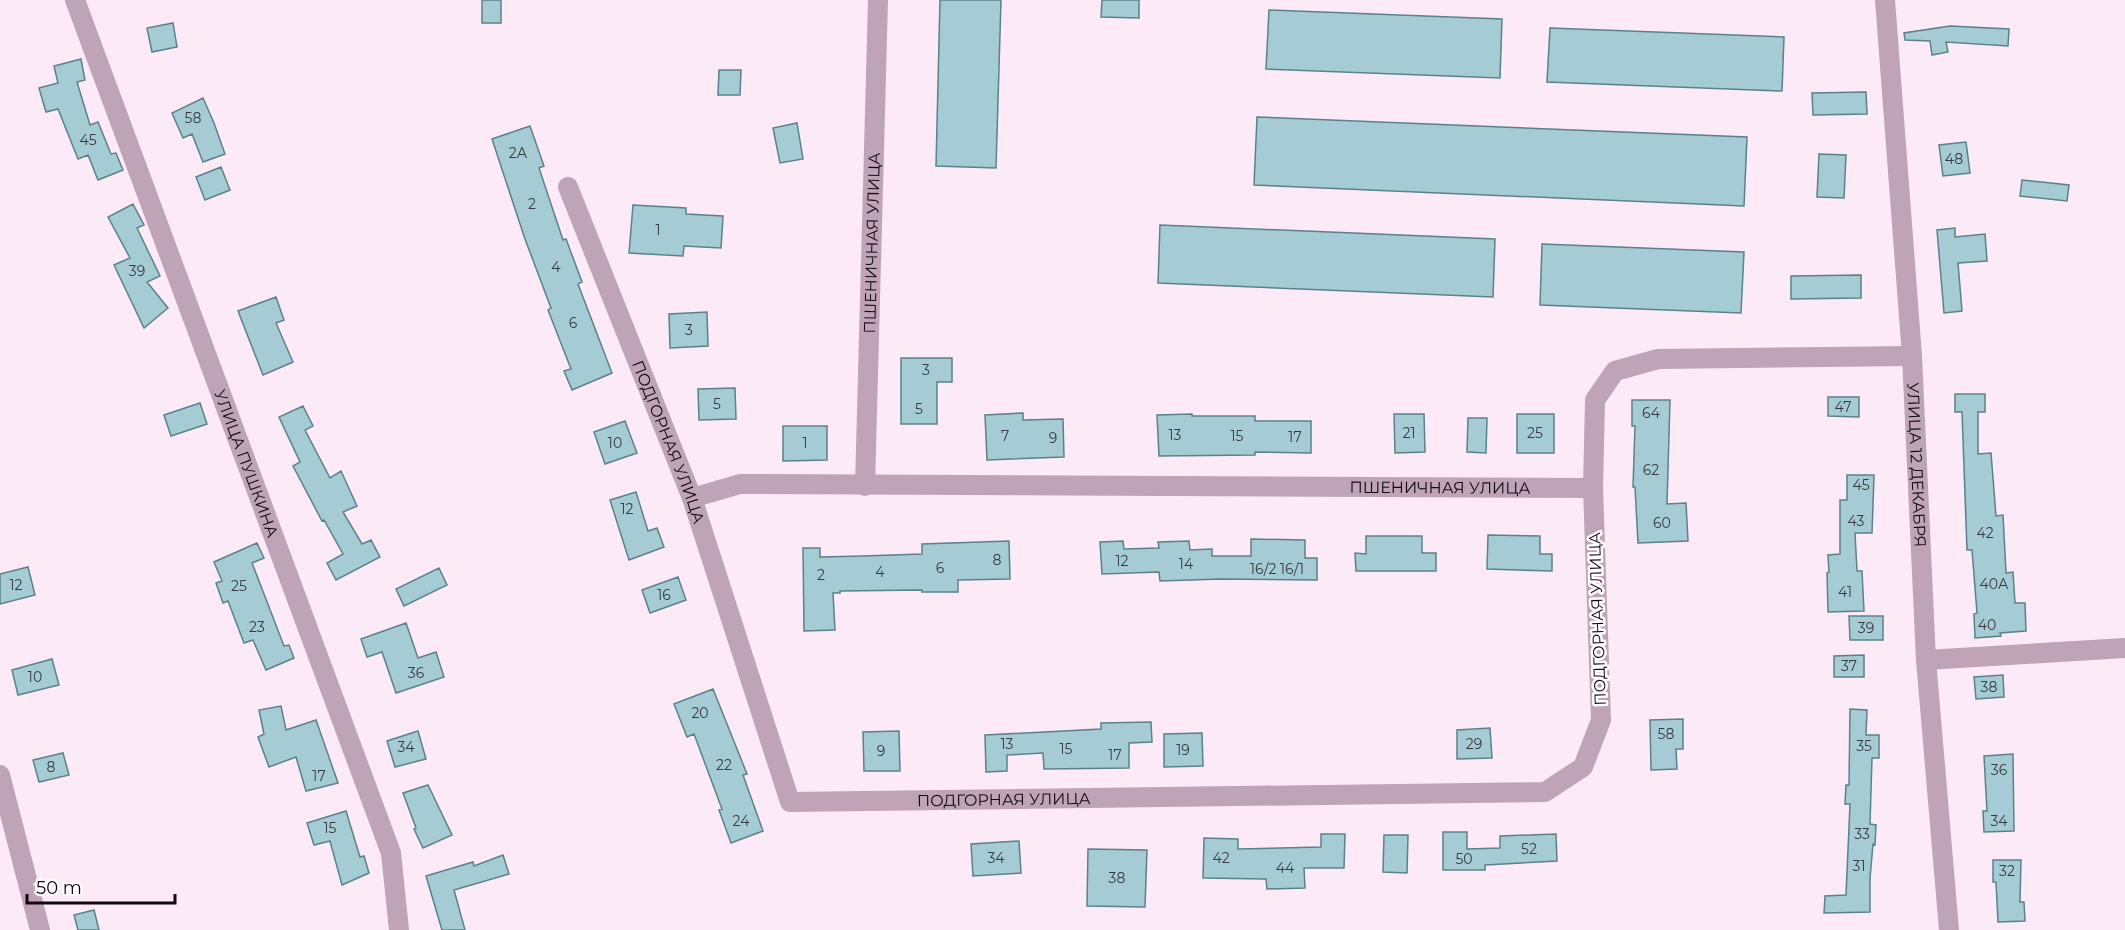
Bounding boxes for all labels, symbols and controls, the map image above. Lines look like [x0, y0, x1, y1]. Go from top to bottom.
house number: 58 [185, 109, 201, 127]
house number: 45 [79, 131, 97, 149]
house number: 2А [509, 144, 528, 162]
house number: 48 [1945, 150, 1963, 168]
street label: ПШЕНИЧНАЯ УЛИЦА [860, 152, 884, 334]
house number: 2 [528, 195, 536, 213]
house number: 1 [655, 221, 661, 239]
house number: 4 [551, 258, 561, 276]
house number: 39 [129, 262, 145, 280]
house number: 6 [569, 314, 578, 332]
house number: 3 [685, 321, 693, 339]
street label: ПОДГОРНАЯ УЛИЦА [628, 358, 709, 526]
house number: 3 [922, 361, 930, 379]
street label: УЛИЦА 12 ДЕКАБРЯ [1903, 382, 1930, 548]
street label: УЛИЦА ПУШКИНА [210, 387, 282, 540]
house number: 5 [713, 395, 721, 413]
house number: 47 [1835, 398, 1851, 416]
house number: 5 [915, 400, 923, 418]
house number: 64 [1642, 404, 1661, 422]
house number: 21 [1402, 424, 1416, 442]
house number: 25 [1527, 424, 1543, 442]
house number: 13 [1169, 426, 1182, 444]
house number: 7 [1001, 427, 1009, 445]
house number: 15 [1231, 427, 1244, 445]
house number: 17 [1288, 428, 1302, 446]
house number: 9 [1049, 429, 1057, 447]
house number: 10 [608, 434, 622, 452]
house number: 1 [802, 434, 808, 452]
house number: 62 [1643, 461, 1659, 479]
house number: 45 [1852, 476, 1870, 494]
street label: ПШЕНИЧНАЯ УЛИЦА [1349, 478, 1531, 498]
house number: 12 [620, 500, 634, 518]
house number: 43 [1848, 512, 1865, 530]
house number: 60 [1653, 514, 1671, 532]
house number: 42 [1976, 524, 1994, 542]
street label: ПОДГОРНАЯ УЛИЦА [1585, 532, 1610, 706]
house number: 8 [993, 551, 1002, 569]
house number: 12 [1115, 552, 1129, 570]
house number: 14 [1179, 555, 1194, 573]
house number: 6 [936, 559, 945, 577]
house number: 16/2 16/1 [1250, 560, 1304, 578]
house number: 4 [875, 563, 885, 581]
house number: 2 [817, 566, 825, 584]
house number: 40А [1980, 575, 2009, 593]
house number: 12 [9, 576, 23, 594]
house number: 25 [231, 577, 247, 595]
house number: 41 [1838, 583, 1852, 601]
house number: 16 [657, 586, 671, 604]
house number: 40 [1978, 616, 1996, 634]
house number: 23 [249, 618, 265, 636]
house number: 39 [1858, 619, 1874, 637]
house number: 37 [1841, 657, 1857, 675]
house number: 36 [408, 664, 425, 682]
house number: 10 [28, 668, 42, 686]
house number: 38 [1981, 678, 1997, 696]
house number: 20 [691, 704, 709, 722]
house number: 58 [1658, 725, 1674, 743]
house number: 13 [1001, 735, 1014, 753]
house number: 29 [1466, 735, 1482, 753]
house number: 35 [1856, 737, 1872, 755]
house number: 34 [397, 738, 415, 756]
house number: 15 [1060, 740, 1073, 758]
house number: 19 [1176, 741, 1190, 759]
house number: 9 [877, 742, 885, 760]
house number: 17 [1108, 746, 1122, 764]
house number: 22 [716, 756, 732, 774]
house number: 8 [47, 758, 56, 776]
house number: 36 [1991, 761, 2008, 779]
house number: 17 [312, 767, 326, 785]
street label: ПОДГОРНАЯ УЛИЦА [917, 789, 1091, 810]
house number: 24 [733, 812, 750, 830]
house number: 34 [1990, 812, 2008, 830]
house number: 15 [324, 819, 337, 837]
house number: 33 [1854, 825, 1870, 843]
house number: 52 [1521, 840, 1537, 858]
house number: 34 [987, 849, 1005, 867]
house number: 42 [1212, 849, 1230, 867]
house number: 50 [1455, 850, 1473, 868]
house number: 31 [1853, 857, 1865, 875]
house number: 44 [1276, 859, 1295, 877]
house number: 32 [1999, 862, 2015, 880]
scale bar [27, 867, 176, 905]
house number: 38 [1109, 869, 1125, 887]
text: 50 m [36, 877, 82, 899]

